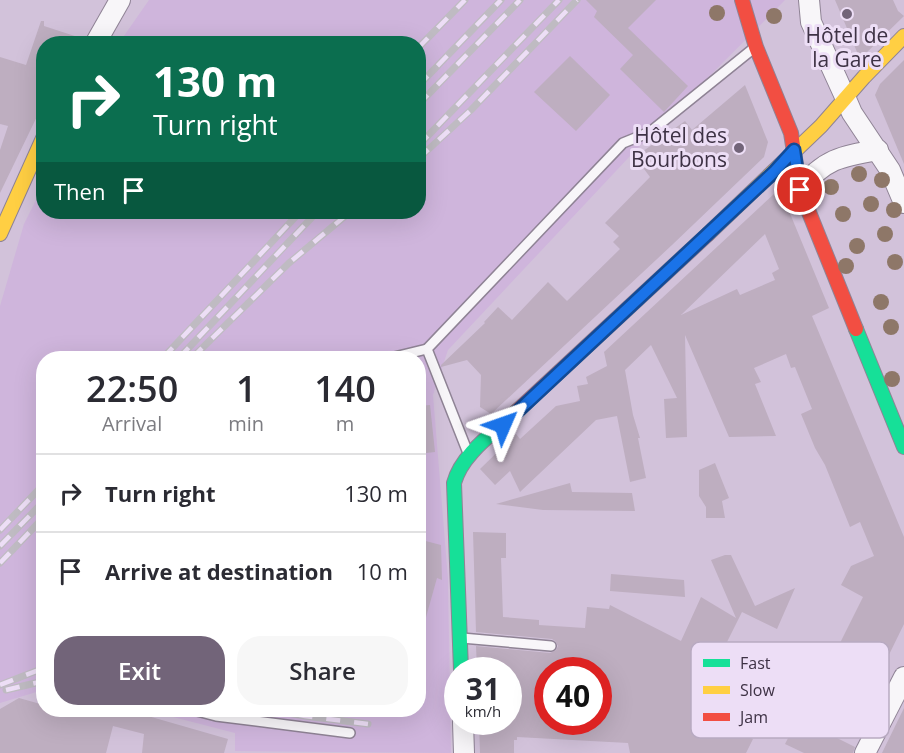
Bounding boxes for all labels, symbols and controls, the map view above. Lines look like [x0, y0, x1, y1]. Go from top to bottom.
marker: Hôtel de la Gare [840, 7, 854, 21]
place label: Hôtel de la Gare [806, 21, 888, 73]
text: 130 m [153, 52, 277, 109]
icon: right [54, 60, 132, 138]
text: Turn right [153, 106, 278, 143]
place label: Hôtel des Bourbons [631, 121, 727, 173]
marker: Hôtel des Bourbons [732, 141, 746, 155]
pin [774, 164, 825, 215]
icon: arrive [783, 173, 816, 206]
icon: arrive [117, 174, 150, 207]
text: Then [54, 176, 105, 206]
text: 22:50 [86, 364, 178, 413]
text: 1 [236, 364, 257, 413]
text: 140 [314, 364, 376, 413]
position arrow [471, 393, 535, 457]
text: Arrival [102, 410, 162, 437]
text: min [228, 410, 264, 437]
text: m [336, 410, 354, 437]
icon: right [54, 477, 87, 510]
text: Turn right [105, 478, 216, 508]
text: 130 m [344, 478, 408, 508]
icon: arrive [54, 555, 87, 588]
text: Arrive at destination [105, 556, 333, 586]
text: 10 m [357, 556, 408, 586]
button: Exit [54, 636, 225, 705]
button: Share [237, 636, 408, 705]
legend [691, 642, 889, 738]
text: Fast [740, 652, 771, 674]
speed limit sign: 40 [534, 657, 612, 735]
text: 31 [466, 668, 500, 709]
text: Slow [740, 679, 775, 701]
text: km/h [465, 701, 501, 721]
text: Jam [738, 706, 768, 728]

